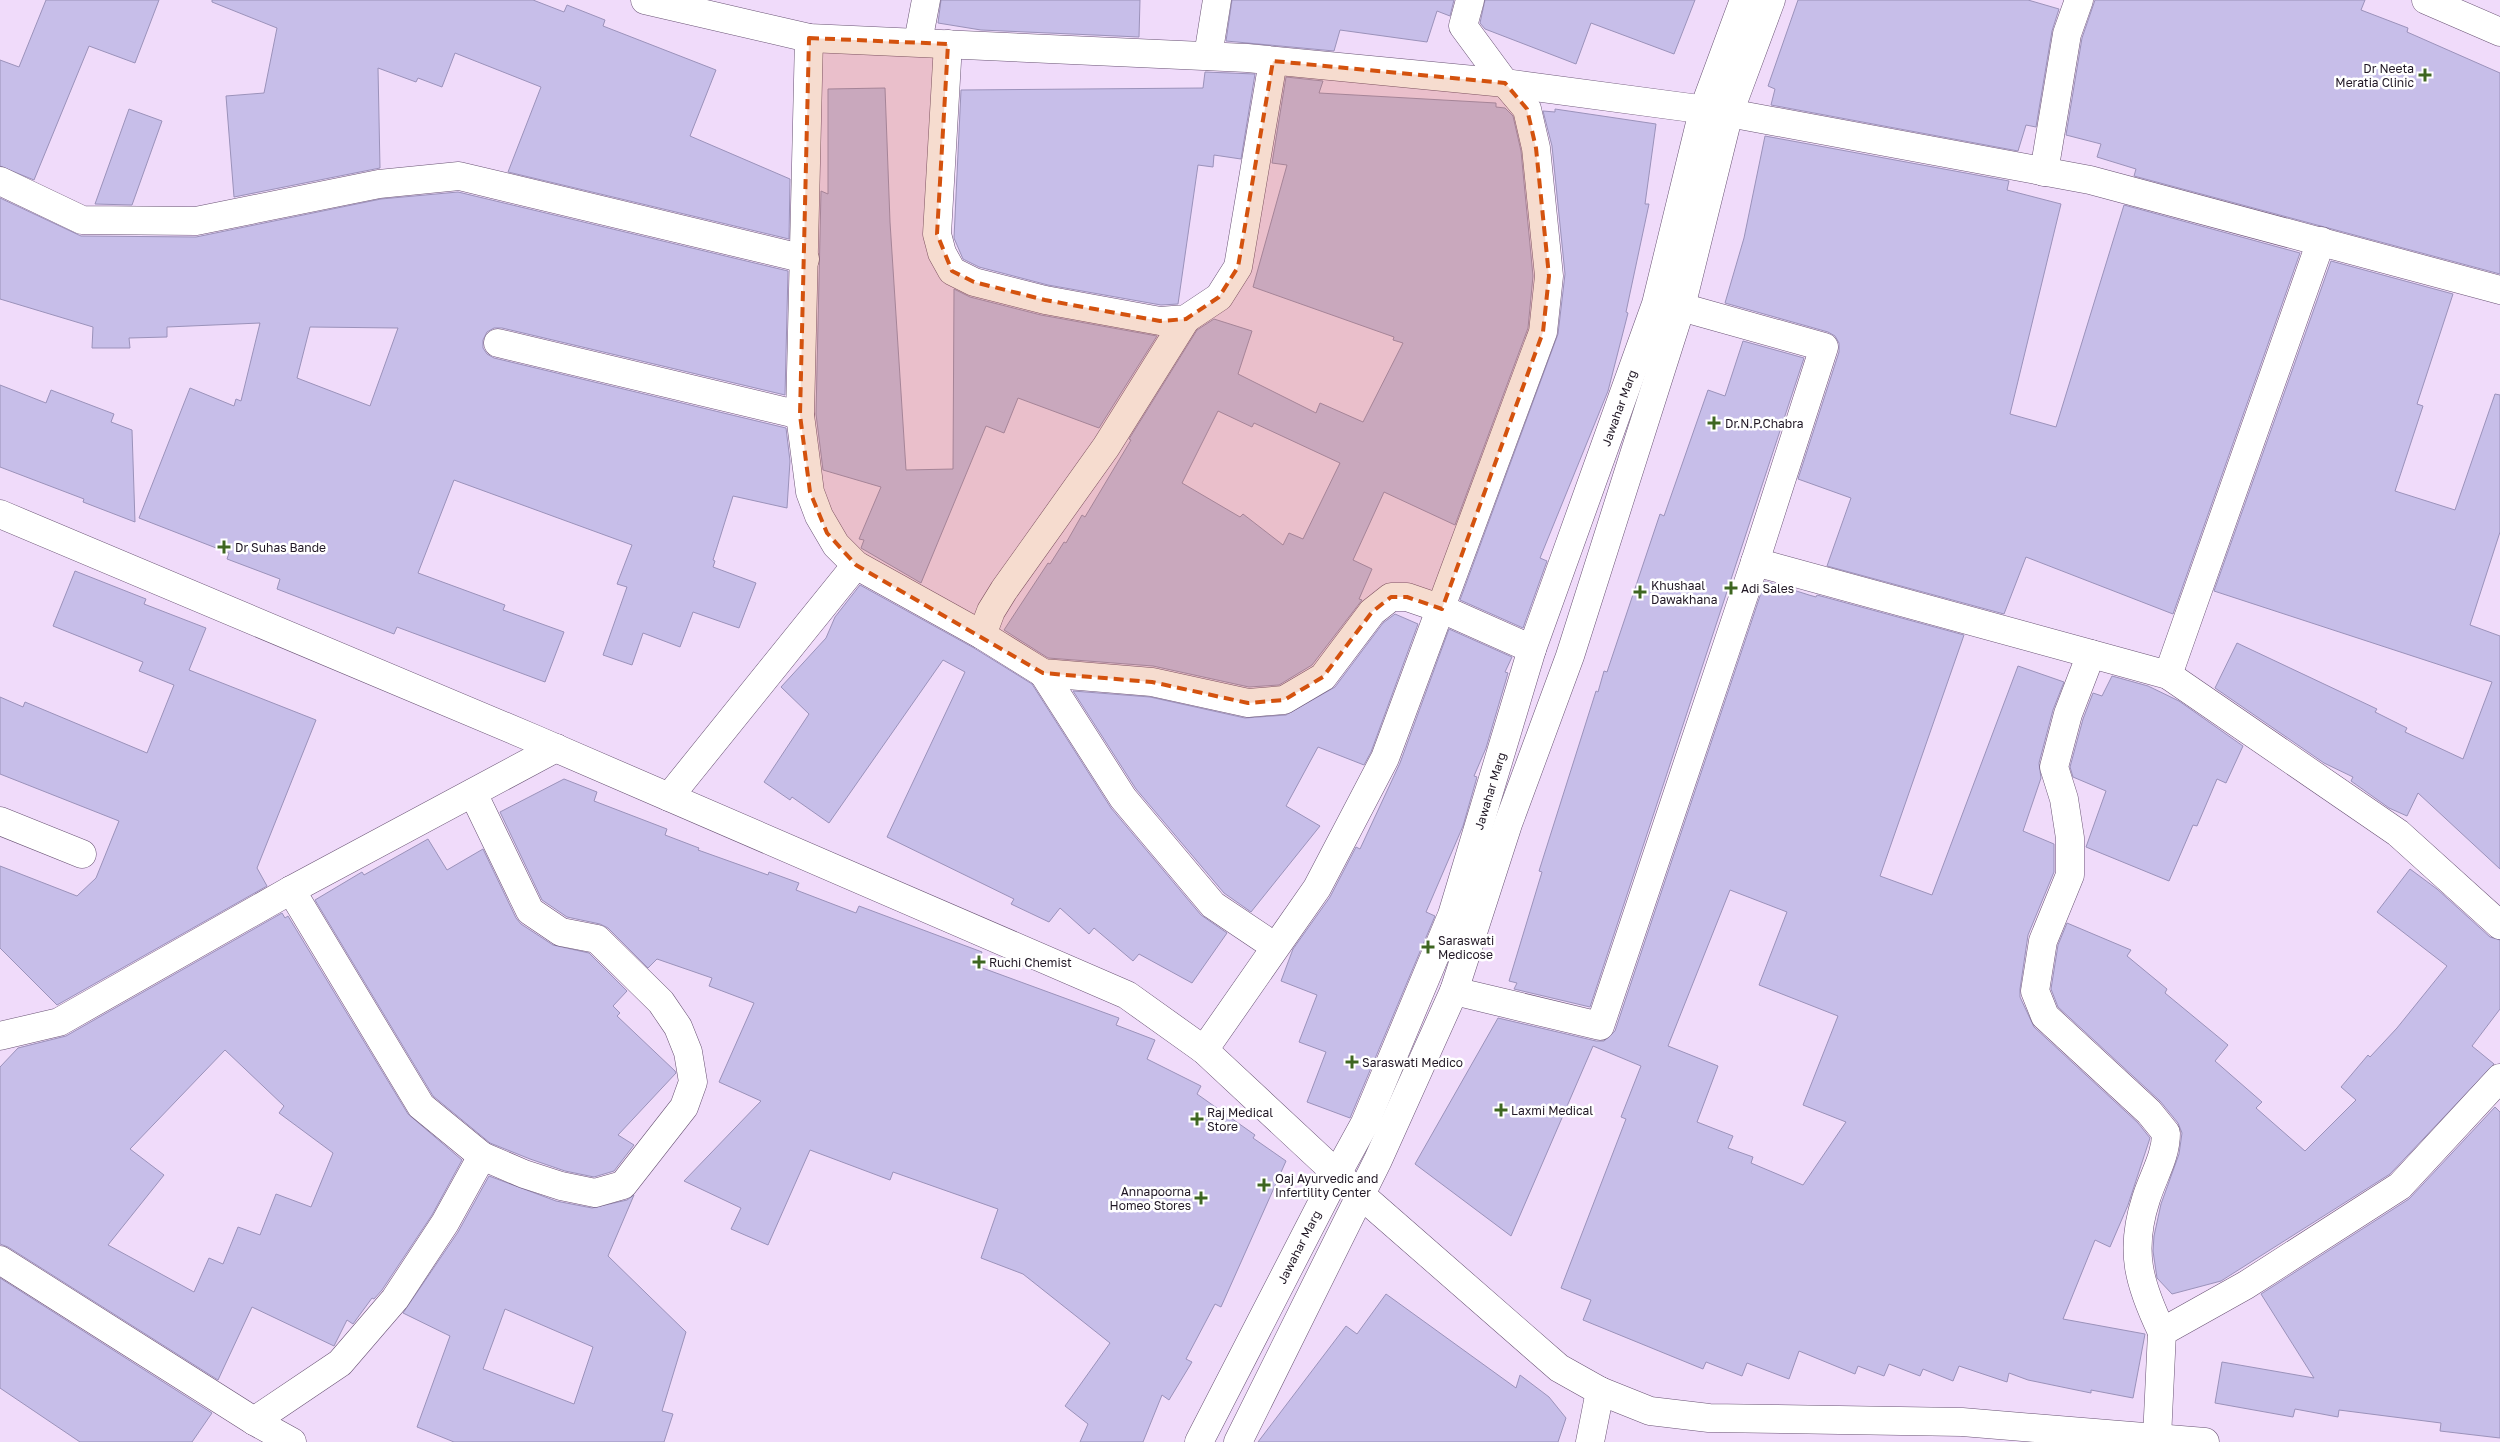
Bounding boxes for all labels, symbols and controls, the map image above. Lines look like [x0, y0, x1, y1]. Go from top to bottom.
place label: Dr Neeta Meratia Clinic [2335, 61, 2414, 90]
marker: Dr Neeta Meratia Clinic [2418, 68, 2432, 82]
street label: Jawahar Marg [1598, 368, 1640, 448]
marker: Dr.N.P.Chabra [1707, 416, 1721, 430]
place label: Dr.N.P.Chabra [1725, 416, 1804, 431]
marker: Dr Suhas Bande [217, 540, 231, 554]
place label: Dr Suhas Bande [235, 540, 326, 555]
place label: Khushaal Dawakhana [1651, 578, 1717, 607]
place label: Adi Sales [1741, 581, 1794, 596]
marker: Adi Sales [1725, 582, 1737, 594]
marker: Khushaal Dawakhana [1633, 585, 1647, 599]
street label: Jawahar Marg [1471, 750, 1509, 832]
place label: Saraswati Medicose [1438, 933, 1494, 962]
marker: Saraswati Medicose [1422, 941, 1434, 953]
place label: Ruchi Chemist [989, 955, 1072, 970]
marker: Ruchi Chemist [973, 956, 985, 968]
place label: Saraswati Medico [1362, 1055, 1463, 1070]
marker: Saraswati Medico [1346, 1056, 1358, 1068]
place label: Laxmi Medical [1511, 1103, 1593, 1118]
marker: Laxmi Medical [1495, 1104, 1507, 1116]
place label: Raj Medical Store [1207, 1105, 1273, 1134]
marker: Raj Medical Store [1191, 1113, 1203, 1125]
place label: Oaj Ayurvedic and Infertility Center [1275, 1171, 1378, 1200]
marker: Oaj Ayurvedic and Infertility Center [1257, 1178, 1271, 1192]
place label: Annapoorna Homeo Stores [1110, 1184, 1191, 1213]
marker: Annapoorna Homeo Stores [1195, 1192, 1207, 1204]
street label: Jawahar Marg [1274, 1208, 1324, 1286]

